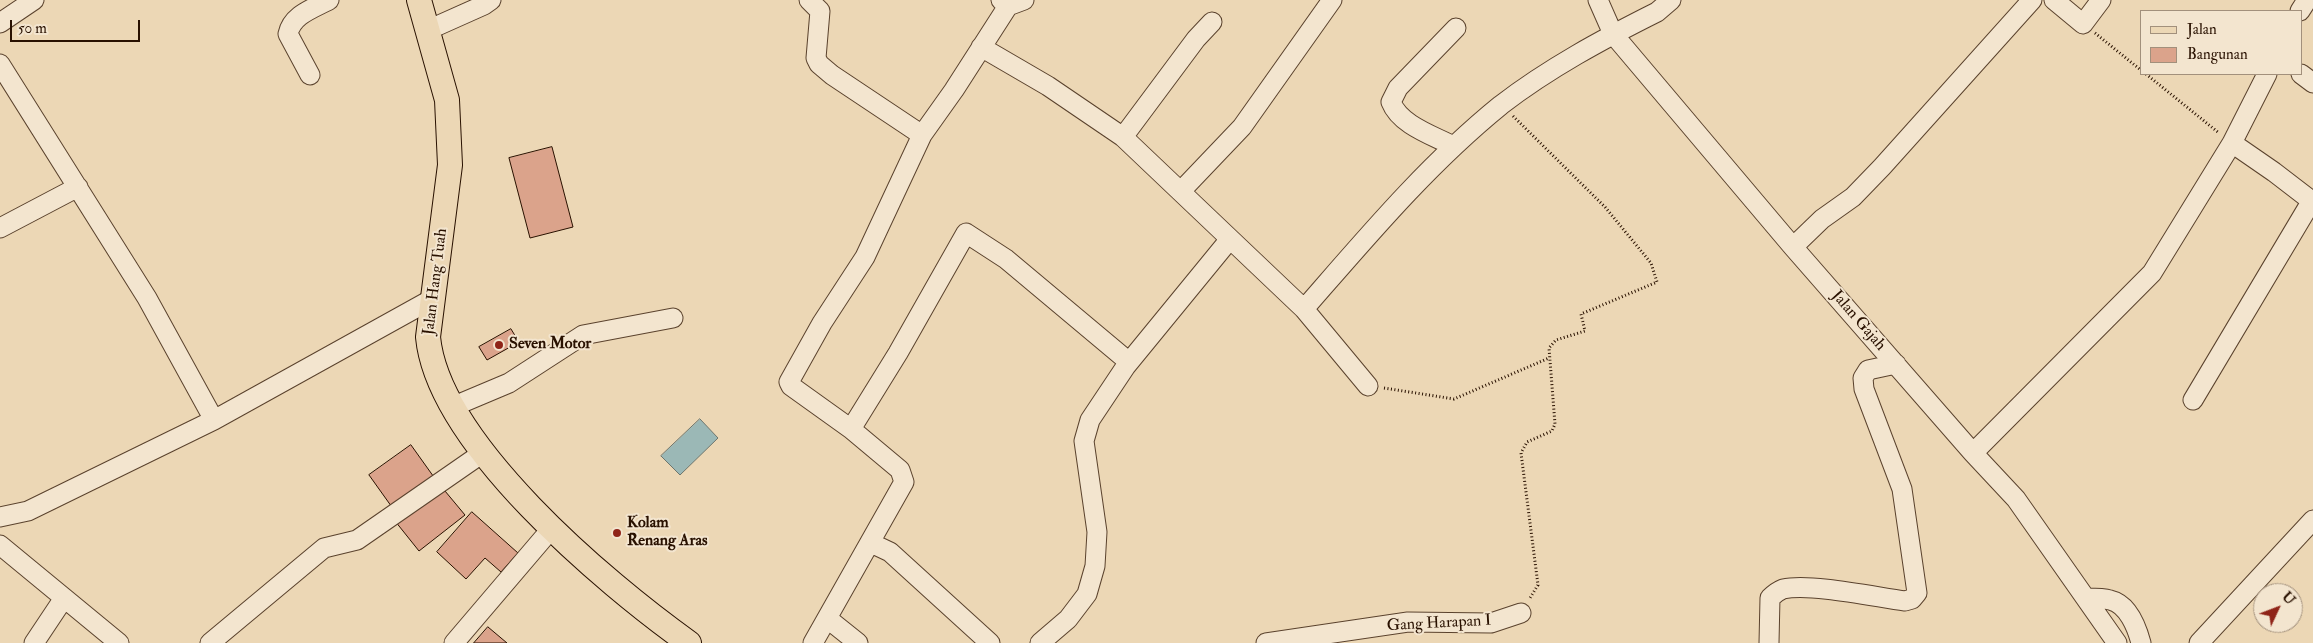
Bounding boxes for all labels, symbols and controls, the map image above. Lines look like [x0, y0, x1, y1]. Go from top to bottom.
scale bar [12, 10, 142, 42]
legend [2140, 10, 2303, 75]
text: 50 m [18, 19, 47, 38]
text: Jalan [2187, 20, 2217, 39]
text: Bangunan [2187, 45, 2248, 64]
street label: Jalan Hang Tuah [420, 227, 452, 337]
street label: Jalan Gajah [1827, 287, 1889, 355]
place label: Seven Motor [509, 335, 591, 355]
marker: Seven Motor [493, 339, 505, 351]
place label: Kolam Renang Aras [627, 514, 708, 552]
marker: Kolam Renang Aras [611, 527, 623, 539]
north arrow [2253, 583, 2303, 633]
text: U [2278, 588, 2299, 608]
street label: Gang Harapan I [1386, 612, 1492, 636]

